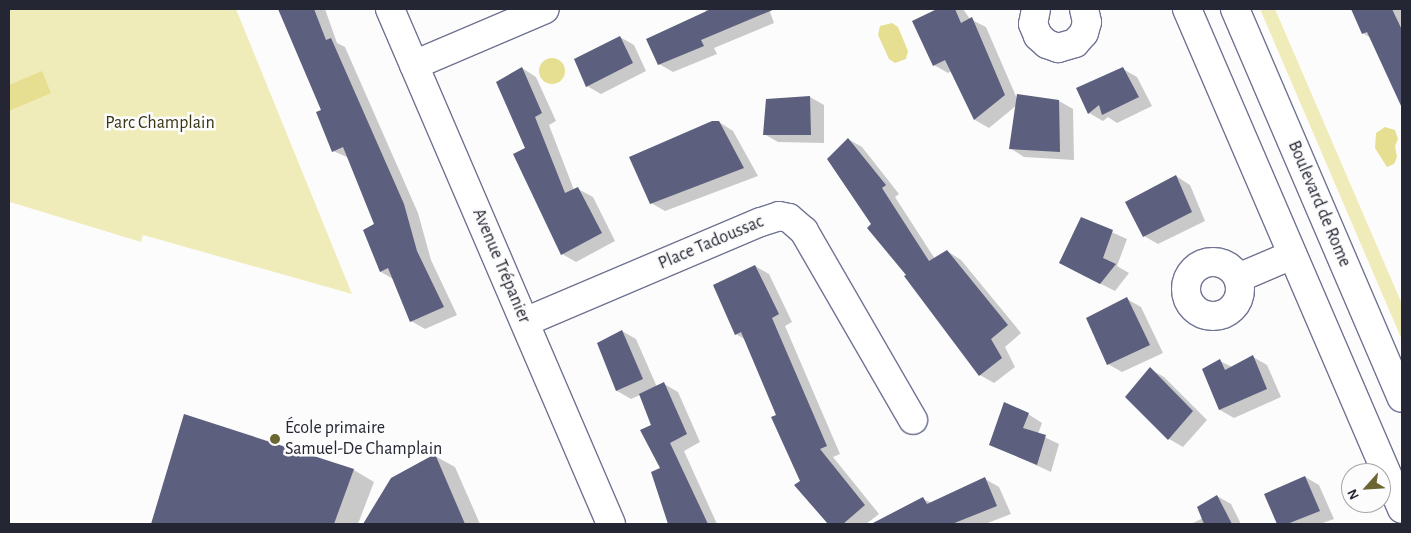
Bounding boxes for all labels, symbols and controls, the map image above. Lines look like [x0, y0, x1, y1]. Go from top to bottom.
park label: Parc Champlain [105, 112, 215, 134]
street label: Boulevard de Rome [1283, 138, 1355, 270]
street label: Avenue Trépanier [467, 206, 535, 326]
street label: Place Tadoussac [655, 211, 767, 275]
place label: École primaire Samuel-De Champlain [285, 418, 442, 460]
marker: École primaire Samuel-De Champlain [269, 433, 281, 445]
north arrow [1341, 463, 1391, 513]
text: N [1345, 487, 1362, 502]

